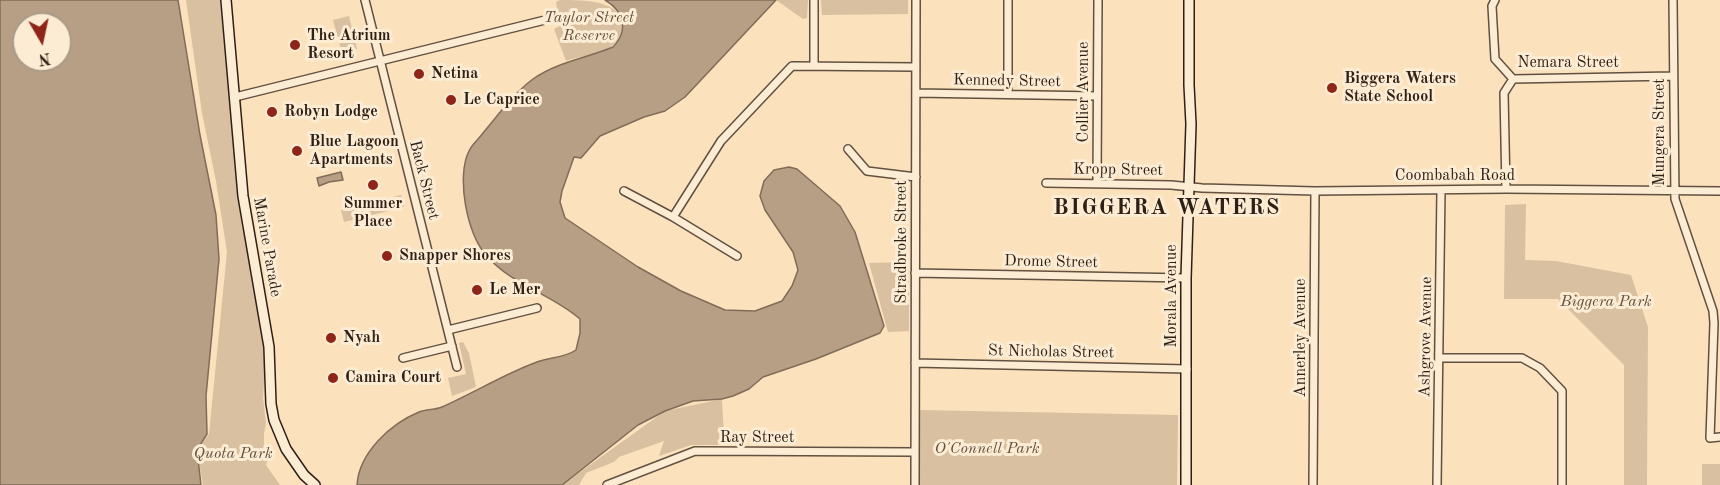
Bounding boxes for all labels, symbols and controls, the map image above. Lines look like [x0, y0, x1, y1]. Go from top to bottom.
park label: Taylor Street Reserve [544, 8, 634, 46]
north arrow [12, 12, 72, 72]
place label: The Atrium Resort [307, 26, 391, 64]
marker: The Atrium Resort [288, 38, 302, 52]
street label: Collier Avenue [1074, 42, 1094, 142]
text: N [37, 49, 52, 67]
street label: Nemara Street [1517, 53, 1619, 73]
place label: Netina [431, 64, 478, 84]
marker: Netina [412, 67, 426, 81]
place label: Biggera Waters State School [1344, 69, 1456, 107]
street label: Kennedy Street [953, 70, 1061, 92]
street label: Mungera Street [1650, 78, 1670, 186]
marker: Biggera Waters State School [1325, 81, 1339, 95]
place label: Le Caprice [463, 90, 540, 110]
marker: Le Caprice [444, 93, 458, 107]
place label: Robyn Lodge [284, 102, 378, 122]
marker: Robyn Lodge [265, 105, 279, 119]
place label: Blue Lagoon Apartments [309, 132, 399, 170]
street label: Back Street [405, 138, 443, 222]
marker: Blue Lagoon Apartments [290, 144, 304, 158]
street label: Kropp Street [1073, 160, 1163, 180]
street label: Coombabah Road [1395, 166, 1515, 186]
marker: Summer Place [366, 178, 380, 192]
street label: Stradbroke Street [892, 180, 912, 304]
place label: Summer Place [344, 194, 402, 232]
district label: BIGGERA WATERS [1053, 195, 1281, 221]
street label: Marine Parade [249, 196, 285, 298]
street label: Morala Avenue [1162, 244, 1182, 348]
place label: Snapper Shores [399, 246, 511, 266]
marker: Snapper Shores [380, 249, 394, 263]
street label: Drome Street [1004, 252, 1098, 272]
street label: Ashgrove Avenue [1415, 276, 1437, 398]
street label: Annerley Avenue [1291, 279, 1311, 397]
place label: Le Mer [489, 280, 540, 300]
marker: Le Mer [470, 283, 484, 297]
park label: Biggera Park [1560, 292, 1652, 312]
place label: Nyah [343, 328, 380, 348]
marker: Nyah [324, 331, 338, 345]
street label: St Nicholas Street [988, 341, 1114, 363]
place label: Camira Court [345, 368, 441, 388]
marker: Camira Court [326, 371, 340, 385]
street label: Ray Street [720, 428, 794, 448]
park label: O'Connell Park [935, 439, 1039, 459]
park label: Quota Park [193, 444, 273, 464]

